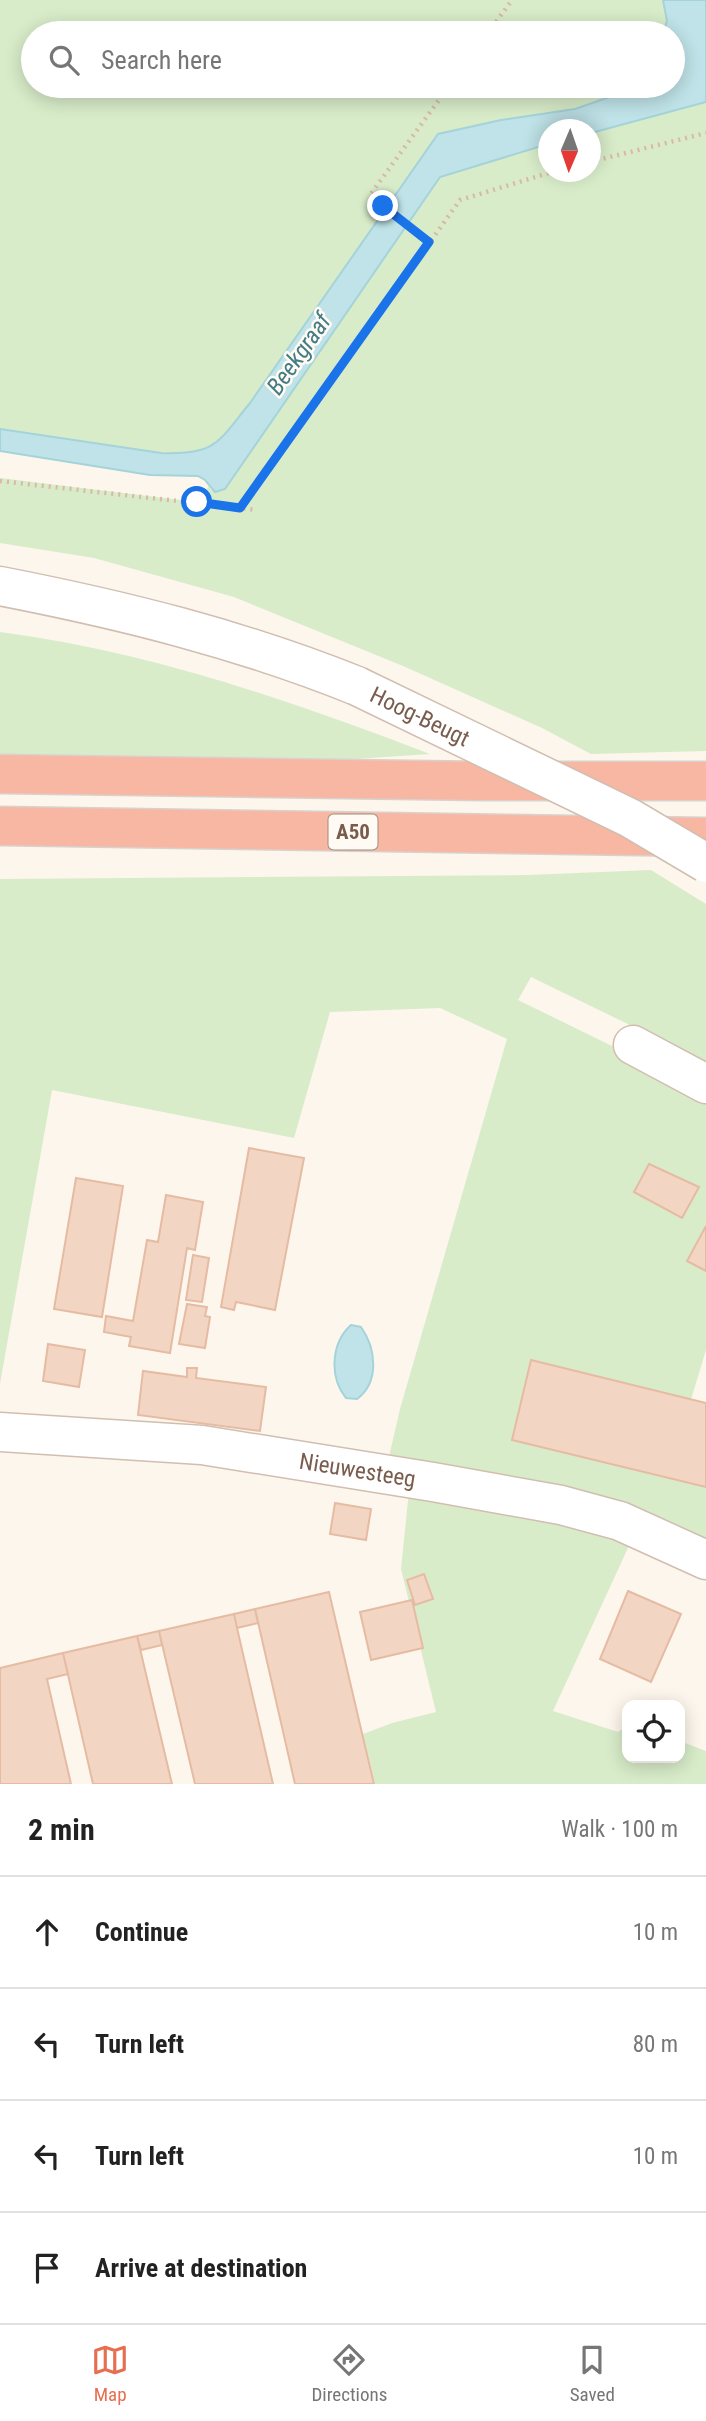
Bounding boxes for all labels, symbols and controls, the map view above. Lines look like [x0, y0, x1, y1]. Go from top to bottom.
search box [21, 21, 685, 98]
icon: search [45, 41, 83, 79]
text: Search here [101, 45, 222, 75]
north arrow [538, 119, 601, 182]
route end [367, 190, 398, 221]
water label: Beekgraaf [261, 306, 339, 400]
route start [181, 486, 212, 517]
street label: Hoog-Beugt [366, 681, 474, 752]
road number: A50 [328, 814, 378, 850]
street label: Nieuwesteeg [297, 1448, 418, 1493]
map controls [622, 1700, 685, 1763]
button: locate [622, 1700, 685, 1763]
text: 2 min [28, 1812, 95, 1847]
text: Walk · 100 m [561, 1816, 678, 1843]
icon: ahead [28, 1913, 66, 1951]
text: Continue [95, 1917, 188, 1947]
text: 10 m [633, 1919, 678, 1946]
icon: left [28, 2025, 66, 2063]
text: Turn left [95, 2029, 184, 2059]
text: 80 m [633, 2031, 678, 2058]
icon: left [28, 2137, 66, 2175]
text: Turn left [95, 2141, 184, 2171]
text: 10 m [633, 2143, 678, 2170]
icon: arrive [28, 2249, 66, 2287]
text: Arrive at destination [95, 2253, 307, 2283]
tab: Map [91, 2341, 129, 2406]
tab: Directions [311, 2341, 387, 2406]
tab: Saved [570, 2341, 615, 2406]

